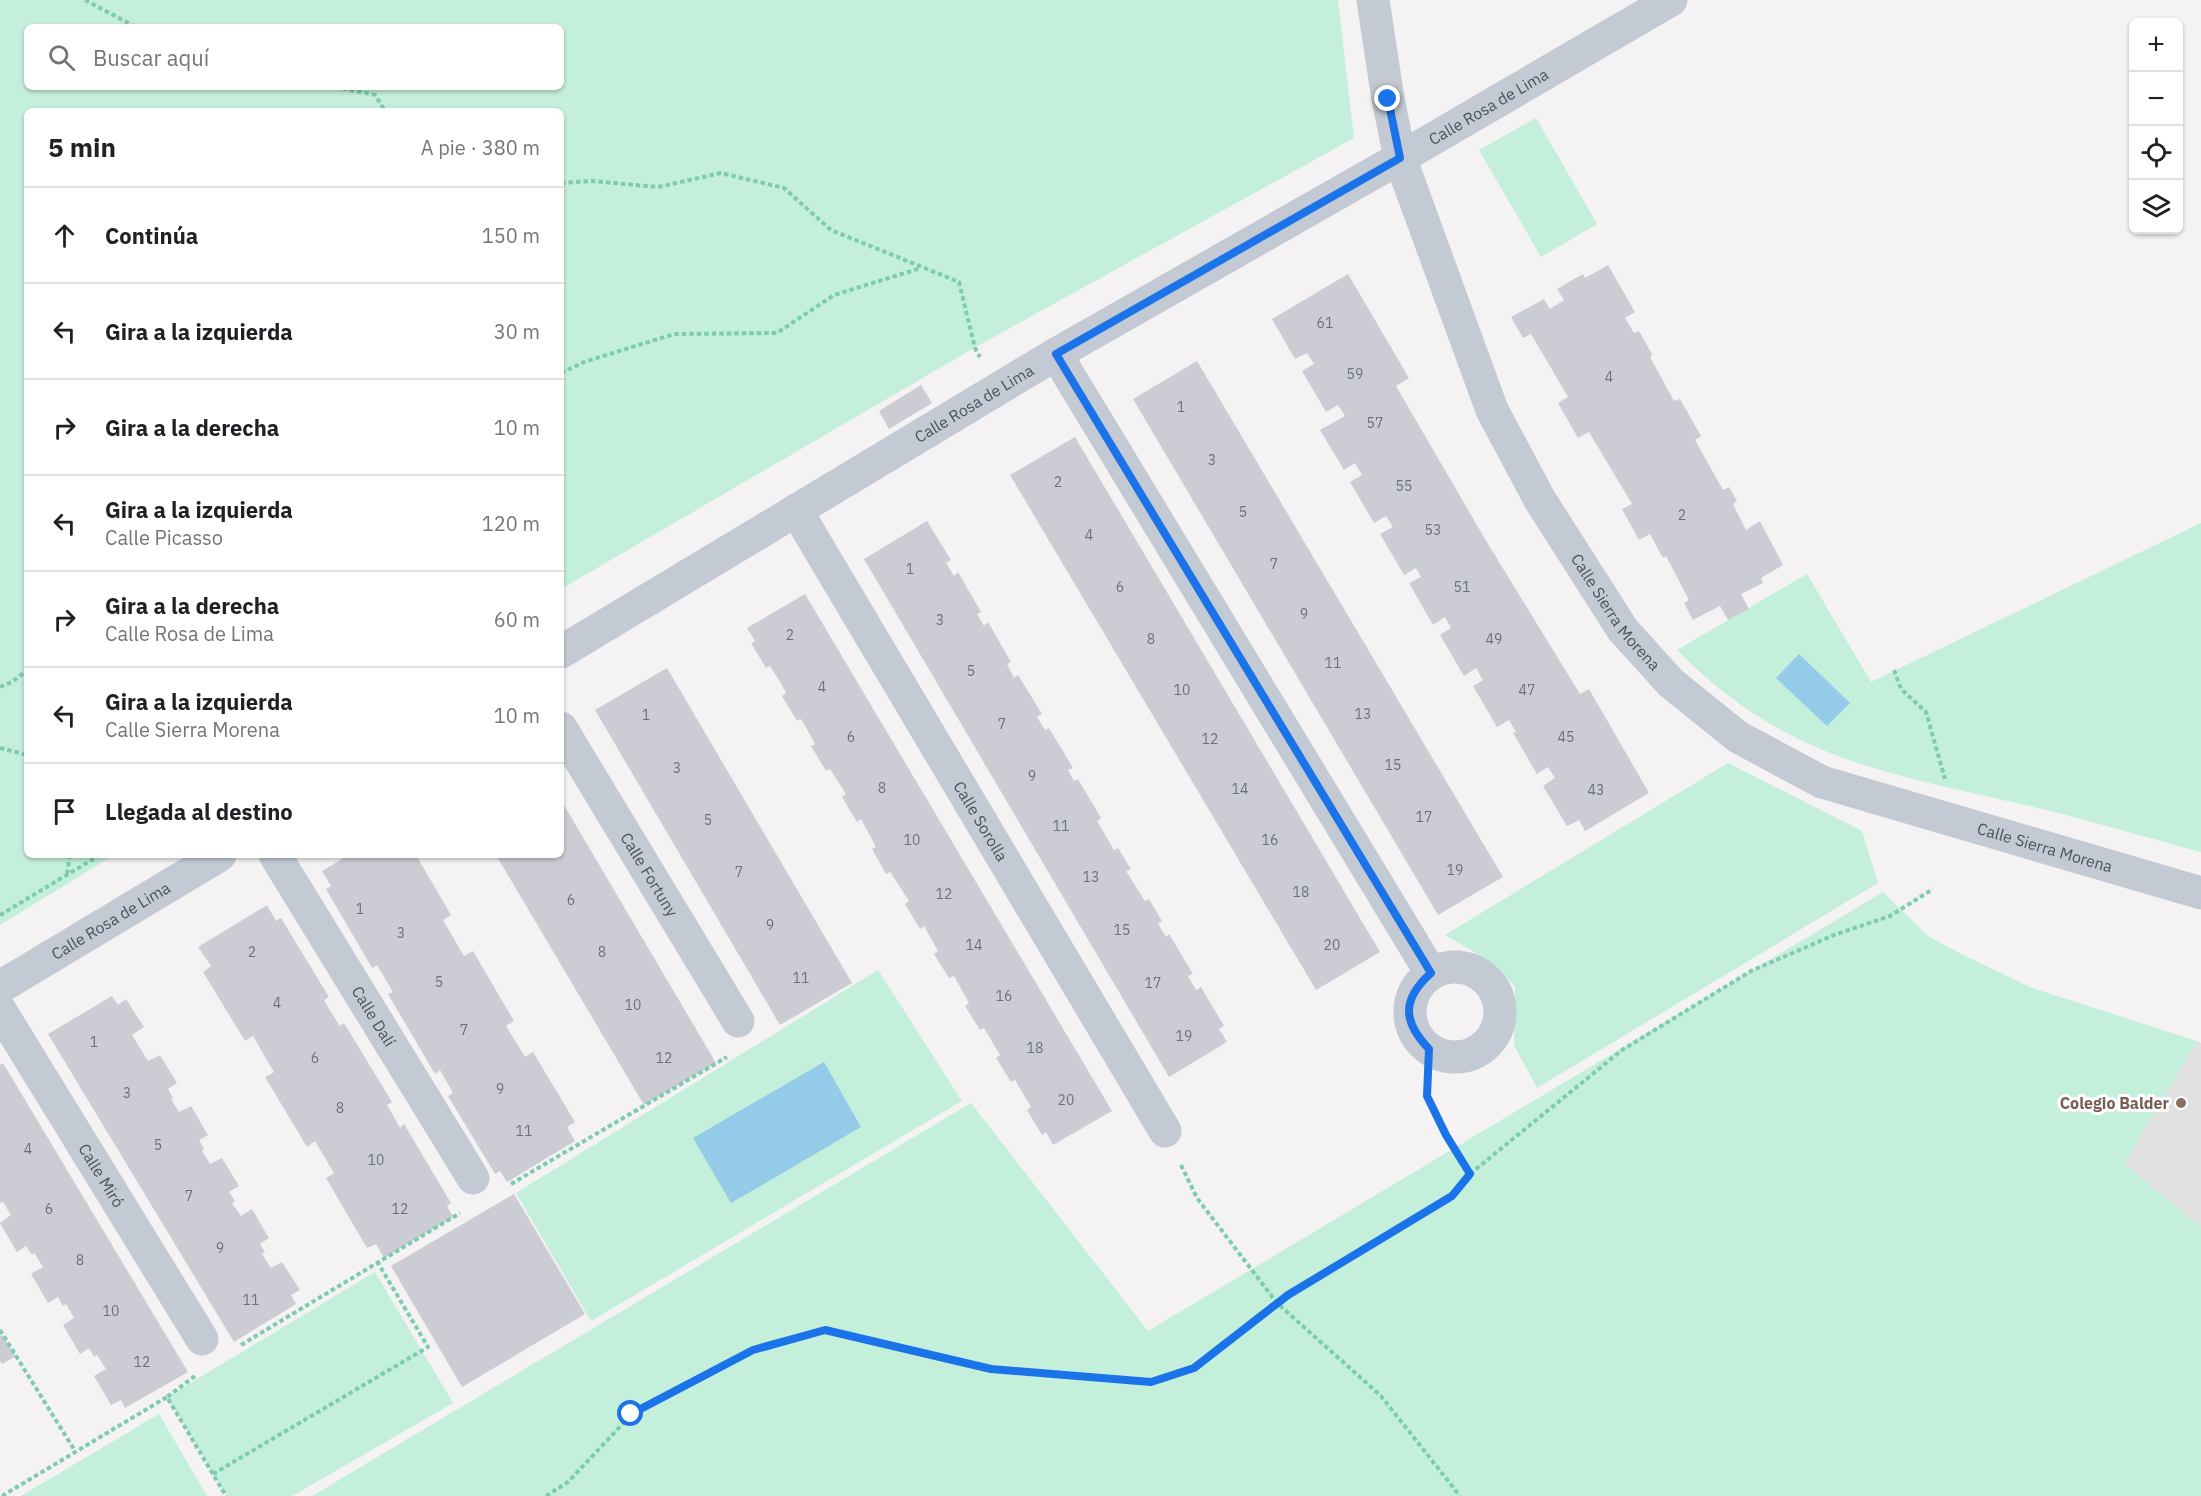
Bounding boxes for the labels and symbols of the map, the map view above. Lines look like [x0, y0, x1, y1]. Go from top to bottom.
street label: Calle Rosa de Lima [1425, 64, 1552, 149]
route end [1374, 85, 1400, 111]
house number: 61 [1317, 314, 1333, 332]
street label: Calle Rosa de Lima [911, 360, 1037, 447]
house number: 59 [1347, 365, 1363, 383]
house number: 4 [1605, 368, 1613, 386]
house number: 1 [1177, 398, 1185, 416]
house number: 57 [1367, 414, 1383, 432]
house number: 3 [1208, 451, 1216, 469]
house number: 2 [1054, 473, 1062, 491]
house number: 55 [1396, 477, 1412, 495]
house number: 5 [1239, 503, 1247, 521]
house number: 2 [1678, 506, 1686, 524]
house number: 53 [1425, 521, 1441, 539]
house number: 4 [1085, 526, 1093, 544]
street label: Calle Sierra Morena [1567, 550, 1665, 675]
house number: 7 [1270, 555, 1278, 573]
house number: 1 [906, 560, 914, 578]
house number: 6 [1116, 578, 1124, 596]
house number: 51 [1454, 578, 1470, 596]
house number: 9 [1300, 605, 1308, 623]
house number: 3 [936, 611, 944, 629]
house number: 2 [786, 626, 794, 644]
house number: 8 [1147, 630, 1155, 648]
house number: 49 [1486, 630, 1502, 648]
house number: 11 [1325, 654, 1341, 672]
house number: 5 [967, 662, 975, 680]
house number: 4 [818, 678, 826, 696]
house number: 10 [1174, 681, 1190, 699]
house number: 47 [1519, 681, 1535, 699]
house number: 13 [1355, 705, 1371, 723]
house number: 1 [642, 706, 650, 724]
house number: 7 [998, 715, 1006, 733]
house number: 6 [847, 728, 855, 746]
house number: 45 [1558, 728, 1574, 746]
house number: 12 [1202, 730, 1218, 748]
house number: 15 [1385, 756, 1401, 774]
house number: 3 [673, 759, 681, 777]
house number: 9 [1028, 767, 1036, 785]
street label: Calle Sorolla [949, 777, 1013, 865]
house number: 8 [878, 779, 886, 797]
house number: 14 [1232, 780, 1248, 798]
house number: 43 [1588, 781, 1604, 799]
house number: 17 [1416, 808, 1432, 826]
house number: 5 [704, 811, 712, 829]
house number: 11 [1053, 817, 1069, 835]
street label: Calle Sierra Morena [1975, 818, 2115, 877]
street label: Calle Fortuny [616, 829, 683, 920]
house number: 10 [904, 831, 920, 849]
house number: 16 [1262, 831, 1278, 849]
house number: 19 [1447, 861, 1463, 879]
house number: 7 [735, 863, 743, 881]
house number: 13 [1083, 868, 1099, 886]
street label: Calle Rosa de Lima [47, 877, 174, 964]
house number: 18 [1293, 883, 1309, 901]
house number: 12 [936, 885, 952, 903]
house number: 6 [567, 891, 575, 909]
house number: 1 [356, 900, 364, 918]
house number: 9 [766, 916, 774, 934]
house number: 15 [1114, 921, 1130, 939]
house number: 3 [397, 924, 405, 942]
house number: 14 [966, 936, 982, 954]
house number: 20 [1324, 936, 1340, 954]
house number: 2 [248, 943, 256, 961]
house number: 8 [598, 943, 606, 961]
house number: 11 [793, 969, 809, 987]
house number: 5 [435, 973, 443, 991]
house number: 17 [1145, 974, 1161, 992]
street label: Calle Dalí [348, 982, 400, 1050]
house number: 16 [996, 987, 1012, 1005]
house number: 4 [273, 994, 281, 1012]
house number: 10 [625, 996, 641, 1014]
house number: 7 [460, 1021, 468, 1039]
house number: 19 [1176, 1027, 1192, 1045]
house number: 1 [90, 1033, 98, 1051]
house number: 18 [1027, 1039, 1043, 1057]
house number: 6 [311, 1049, 319, 1067]
house number: 12 [656, 1049, 672, 1067]
house number: 9 [496, 1080, 504, 1098]
house number: 3 [123, 1084, 131, 1102]
house number: 20 [1058, 1091, 1074, 1109]
place label: Colegio Balder [2060, 1093, 2170, 1113]
marker: Colegio Balder [2174, 1096, 2188, 1110]
house number: 8 [336, 1099, 344, 1117]
house number: 11 [516, 1122, 532, 1140]
house number: 5 [154, 1136, 162, 1154]
house number: 4 [24, 1140, 32, 1158]
street label: Calle Miró [74, 1140, 129, 1211]
house number: 10 [368, 1151, 384, 1169]
house number: 7 [185, 1187, 193, 1205]
house number: 6 [45, 1200, 53, 1218]
house number: 12 [392, 1200, 408, 1218]
house number: 9 [216, 1239, 224, 1257]
house number: 8 [76, 1251, 84, 1269]
house number: 11 [243, 1291, 259, 1309]
house number: 10 [103, 1302, 119, 1320]
house number: 12 [134, 1353, 150, 1371]
route start [617, 1400, 643, 1426]

